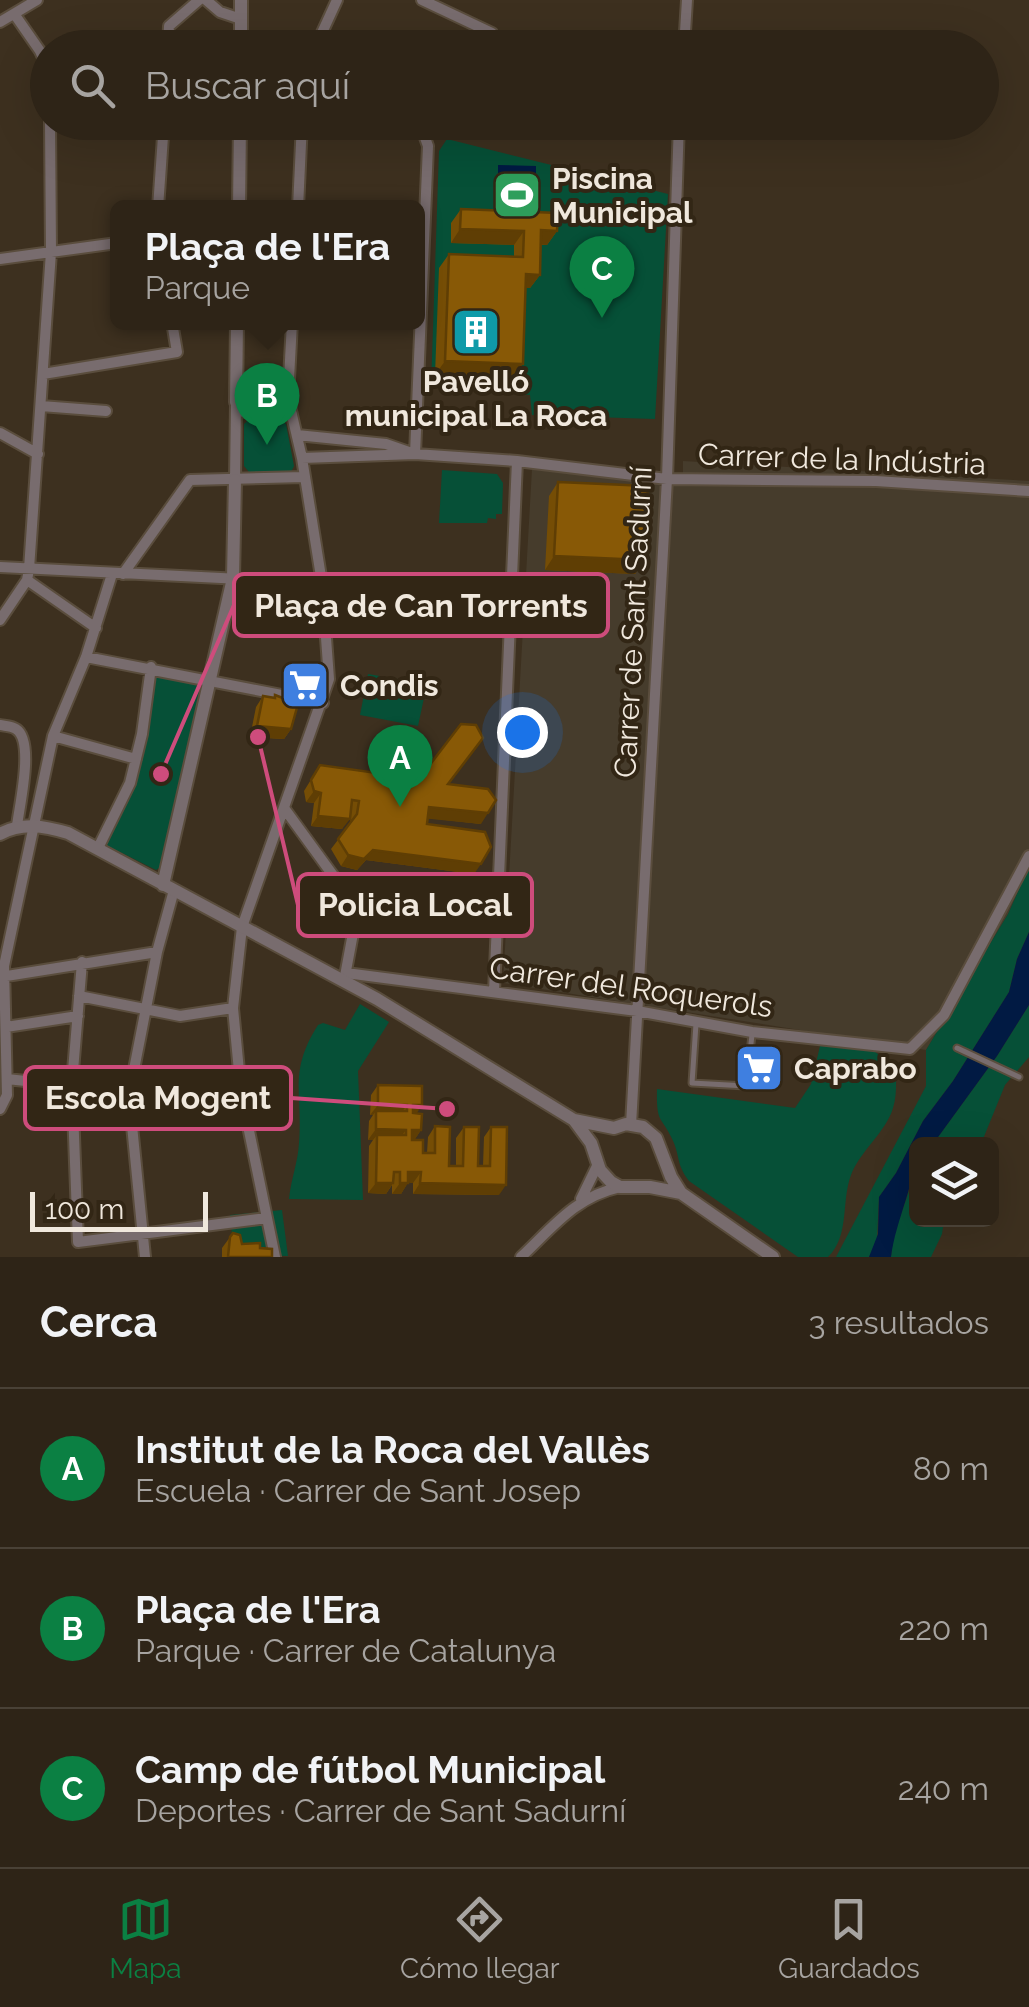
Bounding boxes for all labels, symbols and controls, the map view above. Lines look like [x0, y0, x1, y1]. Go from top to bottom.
search box [30, 30, 999, 140]
icon: search [65, 58, 120, 113]
text: Buscar aquí [145, 63, 350, 108]
place label: Piscina Municipal [552, 161, 693, 230]
sports icon: Piscina Municipal [491, 169, 543, 221]
popup [110, 200, 425, 330]
text: Plaça de l'Era [145, 224, 390, 269]
pin: C [570, 236, 634, 318]
text: Parque [145, 269, 250, 306]
building icon: Pavelló municipal La Roca [450, 306, 502, 358]
pin: B [234, 362, 300, 445]
place label: Pavelló municipal La Roca [345, 364, 607, 433]
street label: Carrer de la Indústria [697, 436, 987, 482]
street label: Carrer de Sant Sadurní [607, 465, 659, 779]
callout: Plaça de Can Torrents [234, 574, 608, 636]
text: Plaça de Can Torrents [254, 587, 588, 624]
supermarket icon: Condis [279, 659, 331, 711]
place label: Condis [340, 668, 439, 703]
your location [497, 707, 548, 758]
pin: A [368, 724, 432, 807]
callout: Policia Local [298, 874, 532, 936]
text: Policia Local [318, 886, 513, 923]
street label: Carrer del Roquerols [487, 950, 775, 1024]
supermarket icon: Caprabo [733, 1042, 785, 1094]
place label: Caprabo [794, 1051, 917, 1086]
callout: Escola Mogent [25, 1067, 291, 1129]
text: Escola Mogent [45, 1079, 271, 1116]
map controls [909, 1137, 999, 1227]
button: layers [909, 1137, 999, 1227]
scale bar [30, 1187, 208, 1232]
text: 100 m [45, 1193, 124, 1226]
text: Cerca [40, 1298, 158, 1347]
text: 3 resultados [809, 1304, 989, 1341]
text: Institut de la Roca del Vallès [135, 1427, 650, 1472]
text: A [62, 1450, 83, 1487]
text: 80 m [913, 1450, 989, 1487]
text: Escuela · Carrer de Sant Josep [135, 1472, 581, 1509]
text: Plaça de l'Era [135, 1587, 381, 1632]
text: B [62, 1610, 83, 1647]
text: 220 m [899, 1610, 989, 1647]
text: Parque · Carrer de Catalunya [135, 1632, 556, 1669]
text: Camp de fútbol Municipal [135, 1747, 605, 1792]
text: C [62, 1770, 83, 1807]
text: 240 m [898, 1770, 989, 1807]
text: Deportes · Carrer de Sant Sadurní [135, 1792, 626, 1829]
tab: Mapa [109, 1892, 181, 1985]
tab: Cómo llegar [400, 1892, 560, 1985]
tab: Guardados [778, 1892, 920, 1985]

